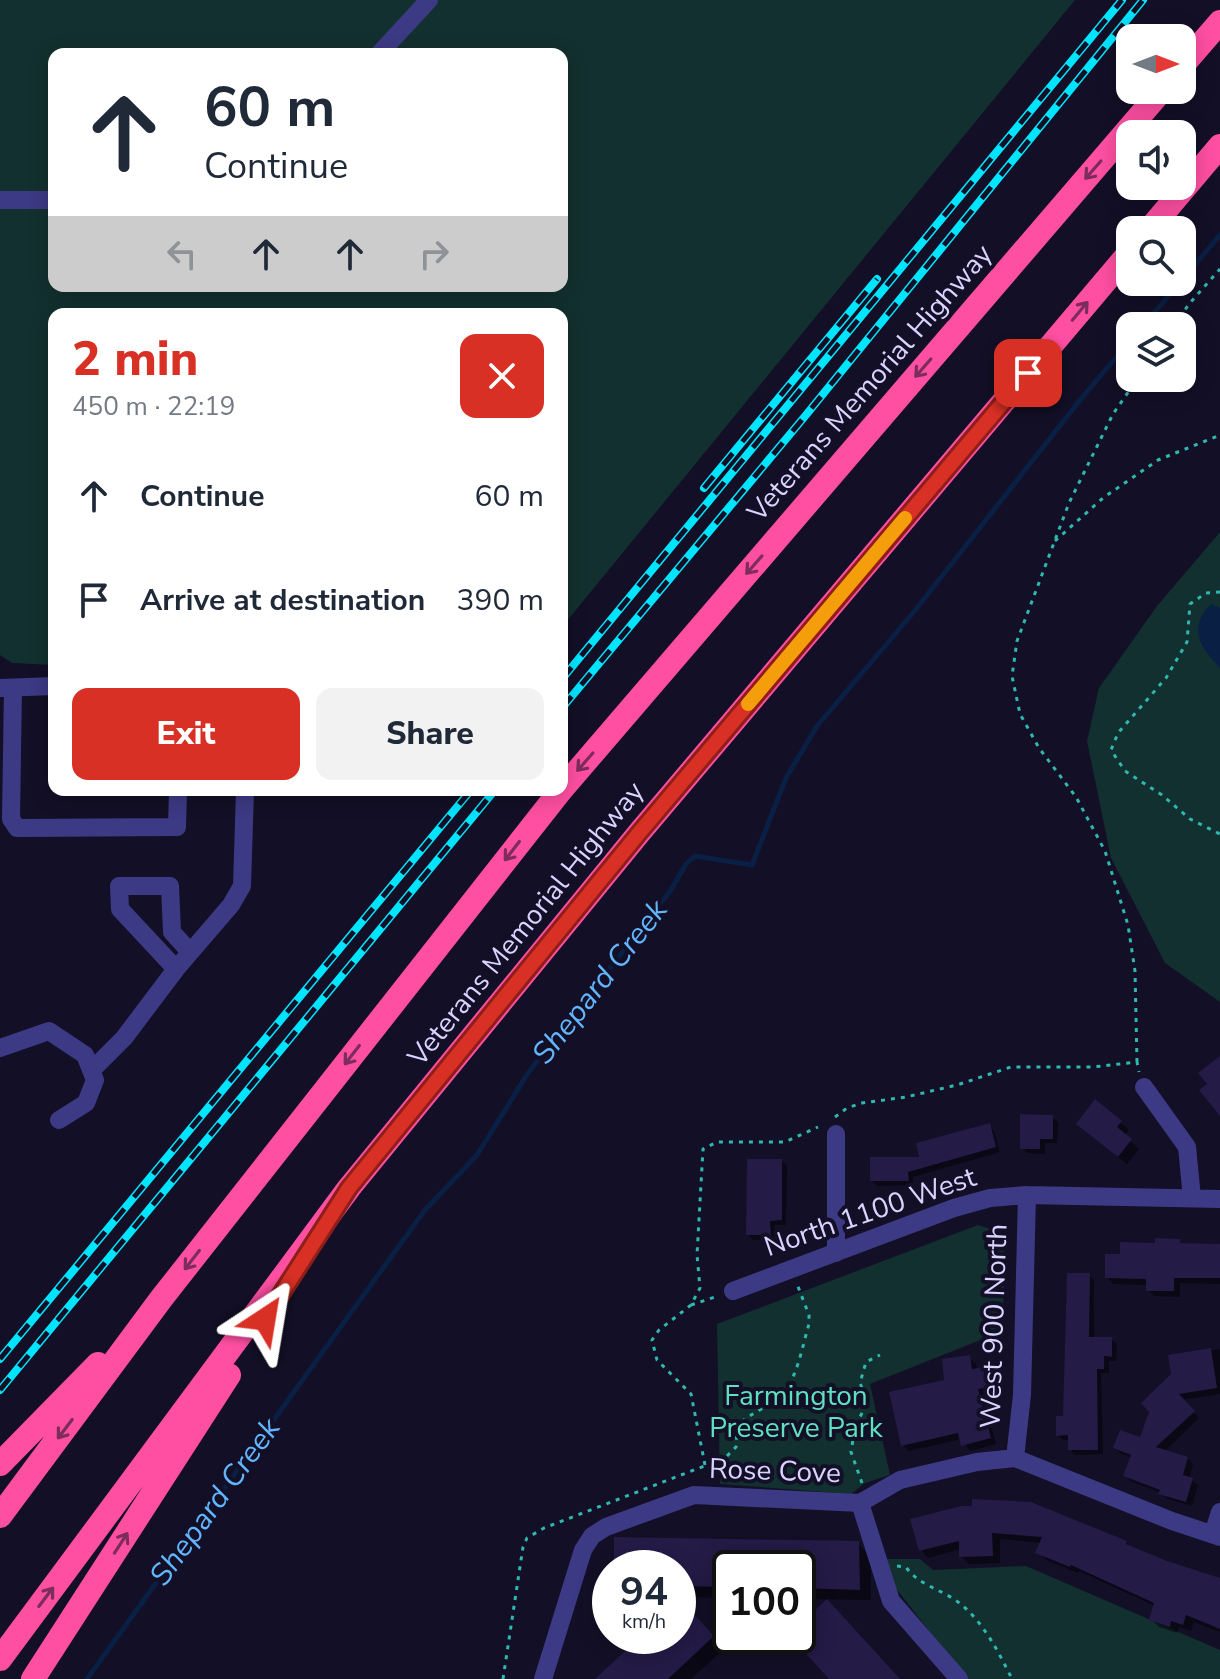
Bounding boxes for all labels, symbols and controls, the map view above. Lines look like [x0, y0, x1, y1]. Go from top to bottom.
north arrow [1116, 24, 1196, 104]
map controls [1116, 24, 1196, 392]
text: 60 m [204, 69, 335, 146]
icon: ahead [72, 80, 176, 184]
button: sound [1116, 120, 1196, 200]
text: Continue [204, 142, 348, 191]
one-way arrow [1084, 160, 1102, 180]
button: search [1116, 216, 1196, 296]
icon: left [160, 232, 204, 276]
icon: ahead [244, 232, 288, 276]
icon: ahead [328, 232, 372, 276]
icon: right [412, 232, 456, 276]
street label: Veterans Memorial Highway [738, 236, 1001, 531]
one-way arrow [1071, 301, 1089, 322]
button: layers [1116, 312, 1196, 392]
text: 2 min [72, 326, 198, 392]
button: close [460, 334, 544, 418]
pin [994, 339, 1062, 407]
icon: arrive [1006, 351, 1050, 395]
one-way arrow [914, 357, 932, 377]
text: 450 m · 22:19 [72, 389, 235, 424]
icon: ahead [72, 474, 116, 518]
text: Continue [140, 476, 265, 517]
text: 60 m [475, 476, 544, 517]
one-way arrow [745, 554, 763, 575]
icon: arrive [72, 578, 116, 622]
text: Arrive at destination [140, 580, 425, 621]
text: 390 m [457, 580, 544, 621]
button: Exit [72, 688, 300, 780]
button: Share [316, 688, 544, 780]
one-way arrow [576, 752, 594, 772]
street label: Veterans Memorial Highway [399, 773, 653, 1075]
one-way arrow [503, 840, 520, 861]
water label: Shepard Creek [523, 890, 678, 1073]
one-way arrow [343, 1044, 360, 1066]
street label: North 1100 West [759, 1158, 981, 1266]
street label: West 900 North [971, 1223, 1017, 1429]
one-way arrow [183, 1249, 200, 1270]
position arrow [223, 1277, 307, 1361]
park label: Farmington Preserve Park [709, 1377, 884, 1447]
water label: Shepard Creek [140, 1409, 290, 1594]
one-way arrow [56, 1418, 73, 1439]
street label: Rose Cove [708, 1450, 842, 1492]
one-way arrow [113, 1532, 129, 1555]
speed limit sign: 100 [712, 1550, 816, 1654]
text: 94 [620, 1565, 668, 1619]
one-way arrow [38, 1586, 55, 1608]
text: km/h [622, 1608, 666, 1635]

